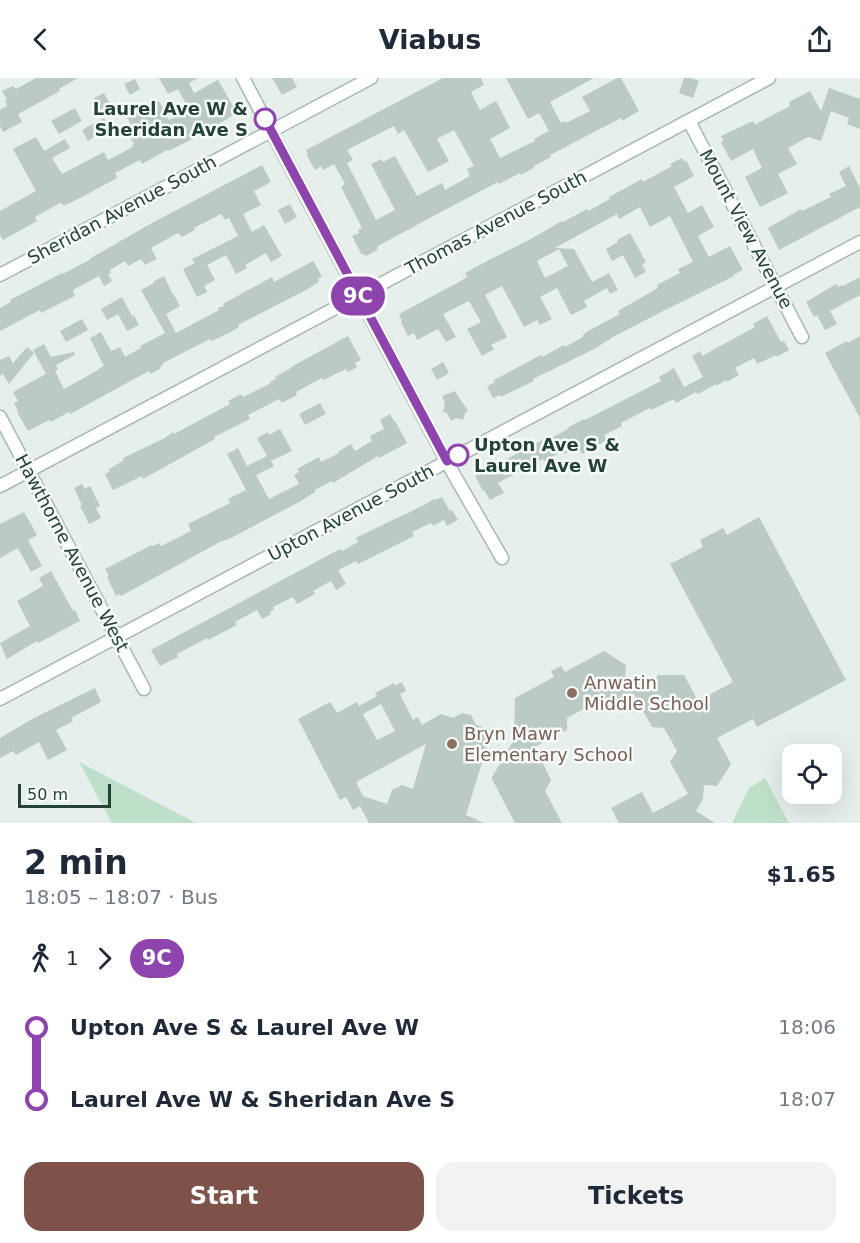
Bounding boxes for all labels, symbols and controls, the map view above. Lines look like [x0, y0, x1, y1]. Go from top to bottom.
icon: back [24, 23, 57, 56]
icon: share [803, 23, 836, 56]
text: Viabus [379, 24, 481, 55]
place label: Laurel Ave W & Sheridan Ave S [93, 98, 248, 140]
marker: Laurel Ave W & Sheridan Ave S [254, 108, 276, 130]
street label: Mount View Avenue [696, 145, 797, 312]
street label: Sheridan Avenue South [24, 151, 220, 268]
street label: Thomas Avenue South [401, 166, 590, 280]
line badge: 9C [331, 276, 385, 316]
text: 9C [343, 284, 373, 308]
place label: Upton Ave S & Laurel Ave W [474, 434, 620, 476]
marker: Upton Ave S & Laurel Ave W [447, 444, 469, 466]
street label: Hawthorne Avenue West [11, 450, 134, 655]
street label: Upton Avenue South [264, 460, 437, 565]
place label: Anwatin Middle School [584, 672, 709, 714]
marker: Anwatin Middle School [565, 686, 579, 700]
place label: Bryn Mawr Elementary School [464, 723, 633, 765]
marker: Bryn Mawr Elementary School [445, 737, 459, 751]
map controls [782, 744, 842, 804]
button: locate [782, 744, 842, 804]
scale bar [18, 781, 111, 808]
text: 50 m [27, 785, 68, 804]
text: 2 min [24, 843, 128, 882]
text: $1.65 [766, 862, 836, 887]
text: 18:05 – 18:07 · Bus [24, 885, 218, 909]
icon: walk [24, 942, 57, 975]
icon: forward [88, 942, 121, 975]
text: 1 [66, 946, 79, 970]
text: 9C [142, 946, 172, 970]
text: Upton Ave S & Laurel Ave W [70, 1015, 419, 1040]
text: 18:06 [778, 1015, 836, 1039]
text: Laurel Ave W & Sheridan Ave S [70, 1087, 455, 1112]
text: 18:07 [778, 1087, 836, 1111]
button: Start [24, 1162, 424, 1231]
button: Tickets [436, 1162, 836, 1231]

